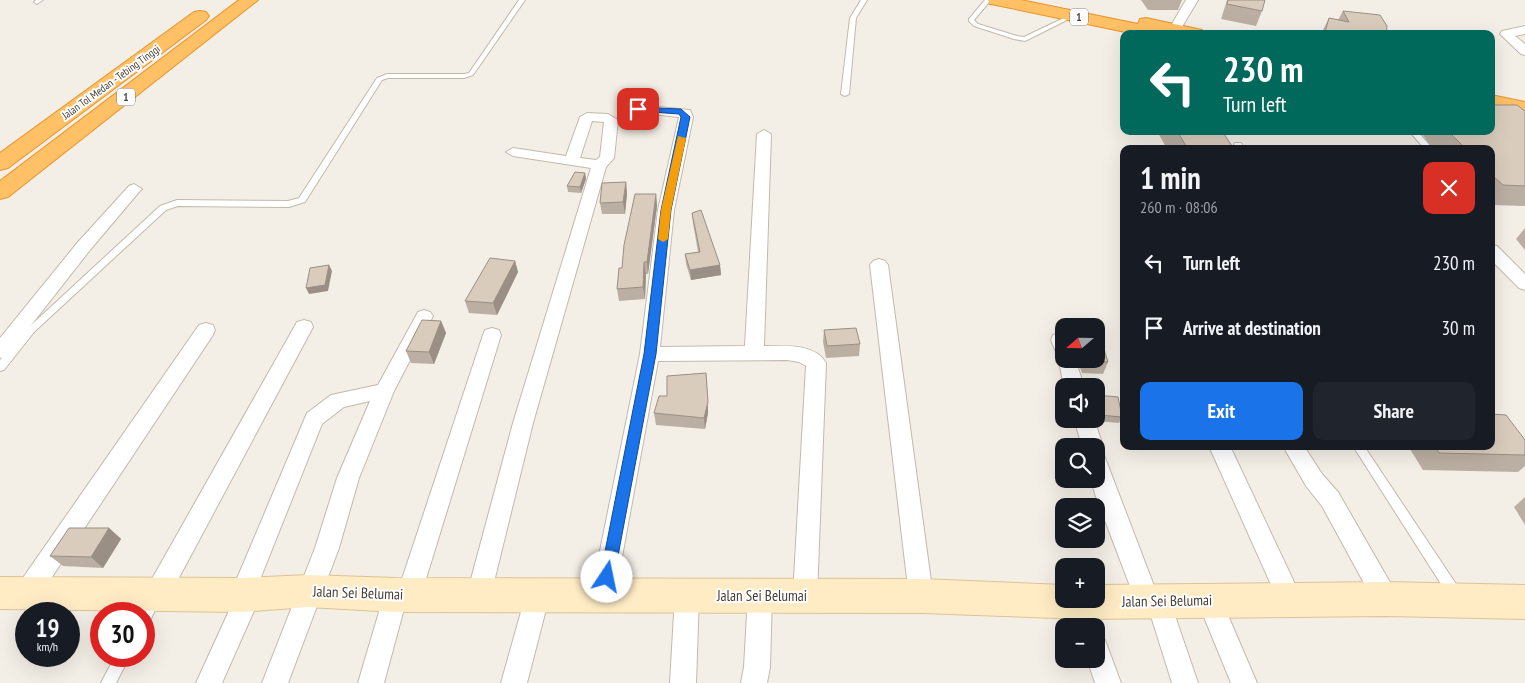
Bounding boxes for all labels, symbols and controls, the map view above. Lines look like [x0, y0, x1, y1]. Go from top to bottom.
road number: 1 [1070, 8, 1088, 26]
street label: Jalan Tol Medan - Tebing Tinggi [58, 42, 163, 123]
text: 230 m [1223, 46, 1304, 92]
icon: left [1140, 50, 1205, 115]
road number: 1 [117, 88, 135, 105]
pin [617, 88, 659, 130]
text: Turn left [1223, 90, 1287, 118]
icon: arrive [624, 95, 652, 123]
text: 1 min [1140, 158, 1201, 197]
button: close [1423, 162, 1475, 214]
text: 260 m · 08:06 [1140, 197, 1218, 217]
icon: left [1140, 249, 1168, 277]
text: Turn left [1183, 251, 1240, 275]
text: 230 m [1433, 251, 1475, 275]
icon: arrive [1140, 314, 1168, 342]
text: Arrive at destination [1183, 316, 1321, 340]
text: 30 m [1442, 316, 1475, 340]
north arrow [1055, 318, 1105, 368]
map controls [1055, 318, 1105, 668]
button: sound [1055, 378, 1105, 428]
button: Exit [1140, 382, 1303, 440]
button: Share [1313, 382, 1475, 440]
button: search [1055, 438, 1105, 488]
button: layers [1055, 498, 1105, 548]
position arrow [580, 550, 632, 602]
button: + [1055, 558, 1105, 608]
street label: Jalan Sei Belumai [312, 581, 403, 604]
street label: Jalan Sei Belumai [716, 586, 807, 605]
street label: Jalan Sei Belumai [1121, 590, 1212, 611]
speed limit sign: 30 [90, 602, 155, 667]
text: 19 [36, 612, 59, 644]
button: − [1055, 618, 1105, 668]
text: km/h [37, 639, 58, 654]

